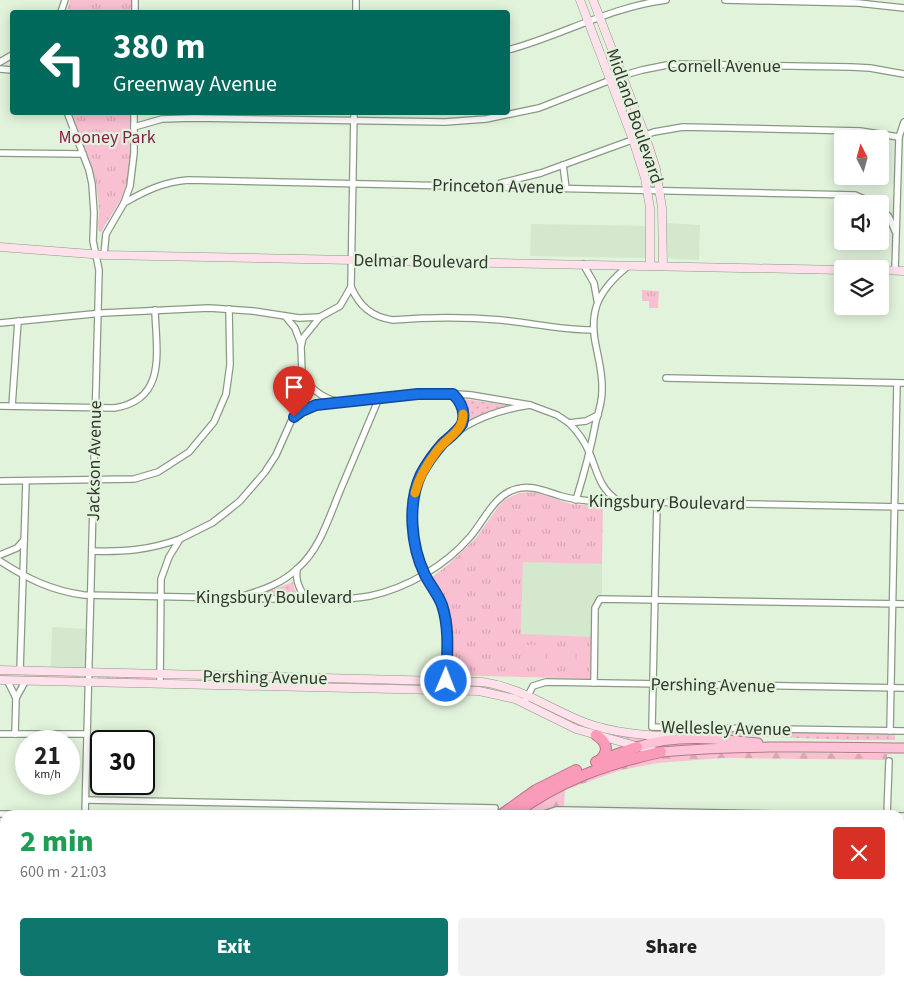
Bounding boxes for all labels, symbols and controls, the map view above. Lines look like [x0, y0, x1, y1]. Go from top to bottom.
text: 380 m [113, 22, 205, 72]
icon: left [30, 30, 95, 95]
street label: Midland Boulevard [600, 45, 669, 187]
street label: Cornell Avenue [667, 54, 781, 79]
text: Greenway Avenue [113, 68, 277, 100]
park label: Mooney Park [58, 125, 156, 150]
north arrow [834, 130, 889, 185]
map controls [834, 130, 889, 315]
street label: Princeton Avenue [432, 173, 564, 200]
button: sound [834, 195, 889, 250]
street label: Delmar Boulevard [353, 248, 489, 275]
button: layers [834, 260, 889, 315]
pin [273, 366, 315, 417]
icon: arrive [280, 373, 308, 401]
street label: Jackson Avenue [81, 400, 108, 522]
street label: Kingsbury Boulevard [588, 489, 746, 516]
street label: Kingsbury Boulevard [196, 585, 352, 610]
position arrow [419, 654, 471, 706]
street label: Pershing Avenue [202, 664, 328, 691]
street label: Pershing Avenue [650, 672, 776, 699]
street label: Wellesley Avenue [661, 715, 791, 742]
speed limit sign: 30 [90, 730, 155, 795]
text: 21 [34, 738, 61, 774]
text: km/h [34, 766, 61, 783]
text: 2 min [20, 820, 94, 863]
button: close [833, 827, 885, 879]
text: 600 m · 21:03 [20, 861, 107, 883]
button: Exit [20, 918, 448, 976]
button: Share [458, 918, 885, 976]

